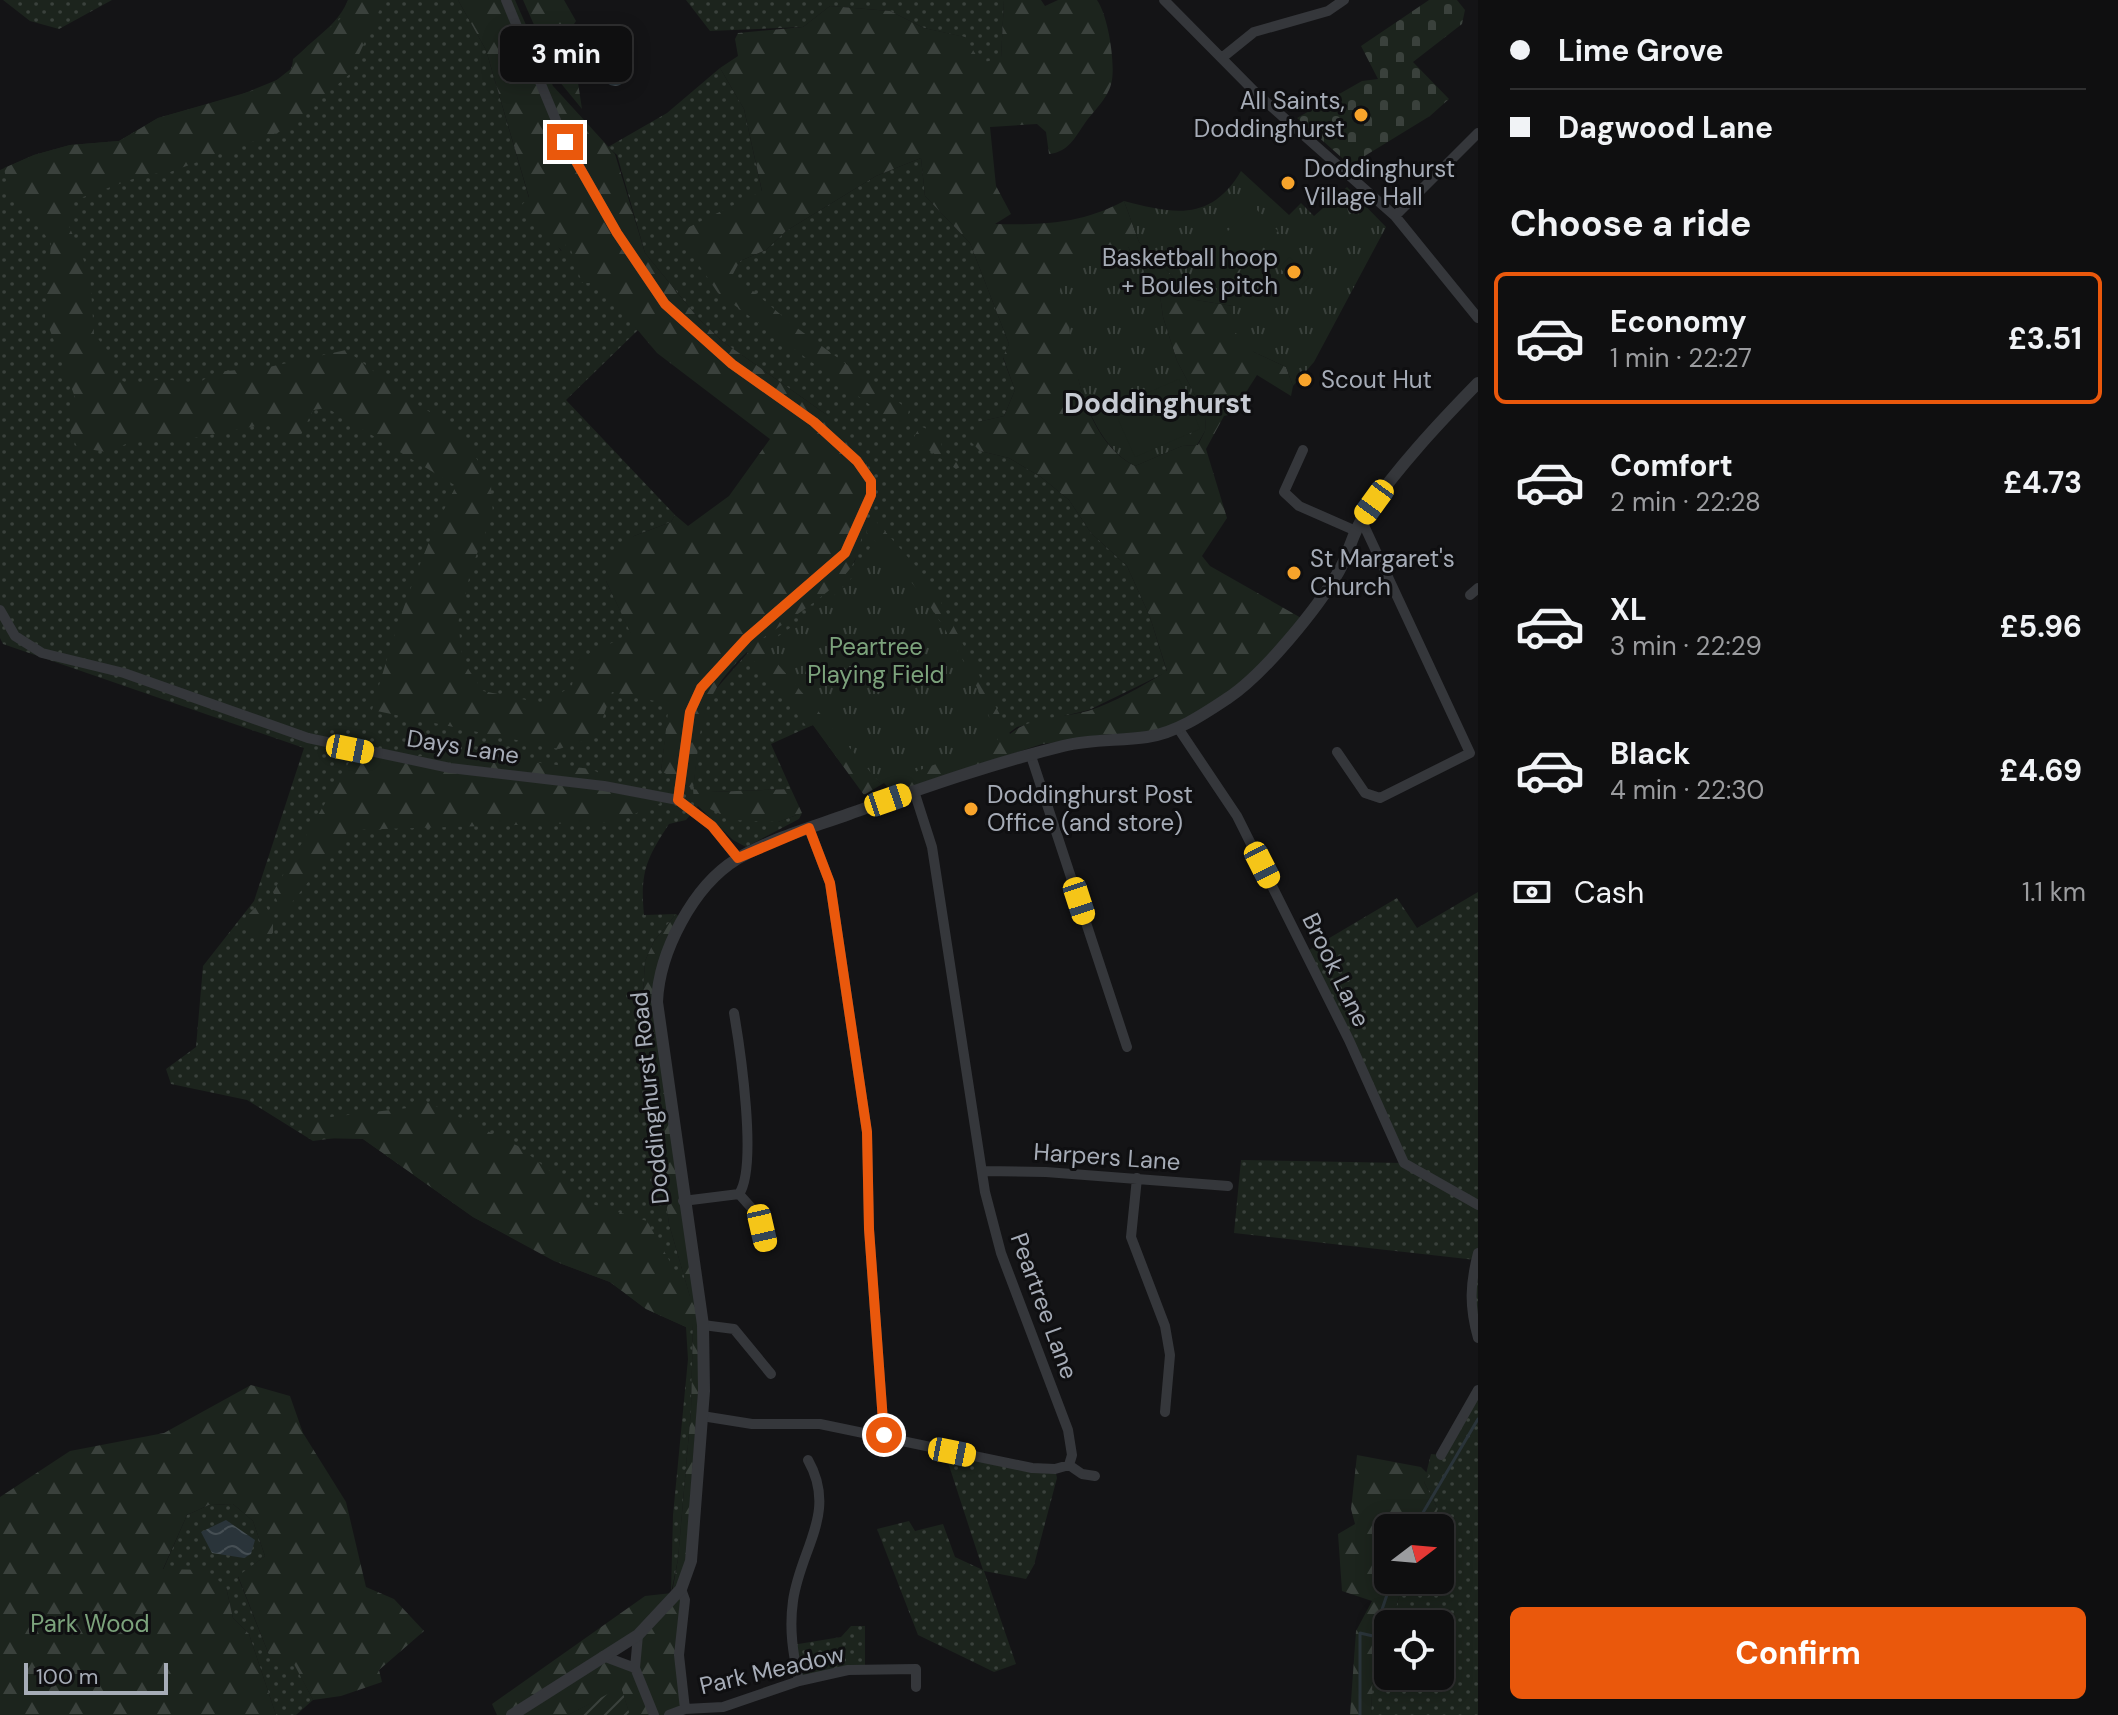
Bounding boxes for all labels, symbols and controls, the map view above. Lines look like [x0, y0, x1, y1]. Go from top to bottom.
callout: 3 min [499, 26, 631, 82]
text: Lime Grove [1558, 31, 1724, 70]
text: 3 min [531, 37, 601, 71]
place label: All Saints, Doddinghurst [1194, 85, 1345, 144]
marker: All Saints, Doddinghurst [1352, 106, 1370, 124]
text: Dagwood Lane [1558, 108, 1773, 147]
route end [547, 124, 583, 160]
place label: Doddinghurst Village Hall [1304, 153, 1455, 212]
marker: Doddinghurst Village Hall [1279, 174, 1297, 192]
text: Choose a ride [1510, 200, 1751, 247]
place label: Basketball hoop + Boules pitch [1102, 242, 1278, 301]
marker: Basketball hoop + Boules pitch [1285, 263, 1303, 281]
icon: car [1514, 302, 1586, 374]
text: Economy [1610, 302, 1747, 341]
text: £3.51 [2008, 319, 2082, 358]
text: 1 min · 22:27 [1610, 341, 1752, 375]
place label: Scout Hut [1321, 364, 1432, 395]
marker: Scout Hut [1296, 371, 1314, 389]
district label: Doddinghurst [1064, 385, 1252, 422]
icon: car [1514, 446, 1586, 518]
text: Comfort [1610, 446, 1733, 485]
text: £4.73 [2003, 463, 2082, 502]
car [1350, 476, 1398, 528]
text: 2 min · 22:28 [1610, 485, 1761, 519]
place label: St Margaret's Church [1310, 543, 1455, 602]
marker: St Margaret's Church [1285, 564, 1303, 582]
icon: car [1514, 590, 1586, 662]
text: XL [1610, 590, 1647, 629]
text: £5.96 [2000, 607, 2082, 646]
text: 3 min · 22:29 [1610, 629, 1762, 663]
park label: Peartree Playing Field [807, 631, 945, 690]
street label: Days Lane [405, 722, 522, 771]
car [324, 733, 376, 765]
icon: car [1514, 734, 1586, 806]
text: Black [1610, 734, 1690, 773]
text: £4.69 [2000, 751, 2082, 790]
text: 4 min · 22:30 [1610, 773, 1764, 807]
place label: Doddinghurst Post Office (and store) [987, 779, 1193, 838]
car [861, 781, 915, 819]
marker: Doddinghurst Post Office (and store) [962, 800, 980, 818]
car [1240, 838, 1284, 892]
icon: cash [1510, 870, 1554, 914]
text: Cash [1574, 873, 1644, 912]
car [1060, 874, 1098, 928]
text: 1.1 km [2022, 875, 2086, 909]
street label: Brook Lane [1296, 908, 1377, 1032]
street label: Doddinghurst Road [623, 990, 676, 1206]
street label: Harpers Lane [1032, 1136, 1182, 1177]
car [745, 1202, 779, 1254]
street label: Peartree Lane [1004, 1228, 1085, 1383]
route start [866, 1417, 902, 1453]
car [926, 1436, 978, 1468]
north arrow [1374, 1514, 1454, 1594]
map controls [1374, 1514, 1454, 1690]
button: Confirm [1510, 1607, 2086, 1699]
park label: Park Wood [30, 1608, 150, 1639]
button: locate [1374, 1610, 1454, 1690]
street label: Park Meadow [696, 1638, 847, 1701]
scale bar [24, 1659, 168, 1695]
text: 100 m [36, 1662, 98, 1691]

